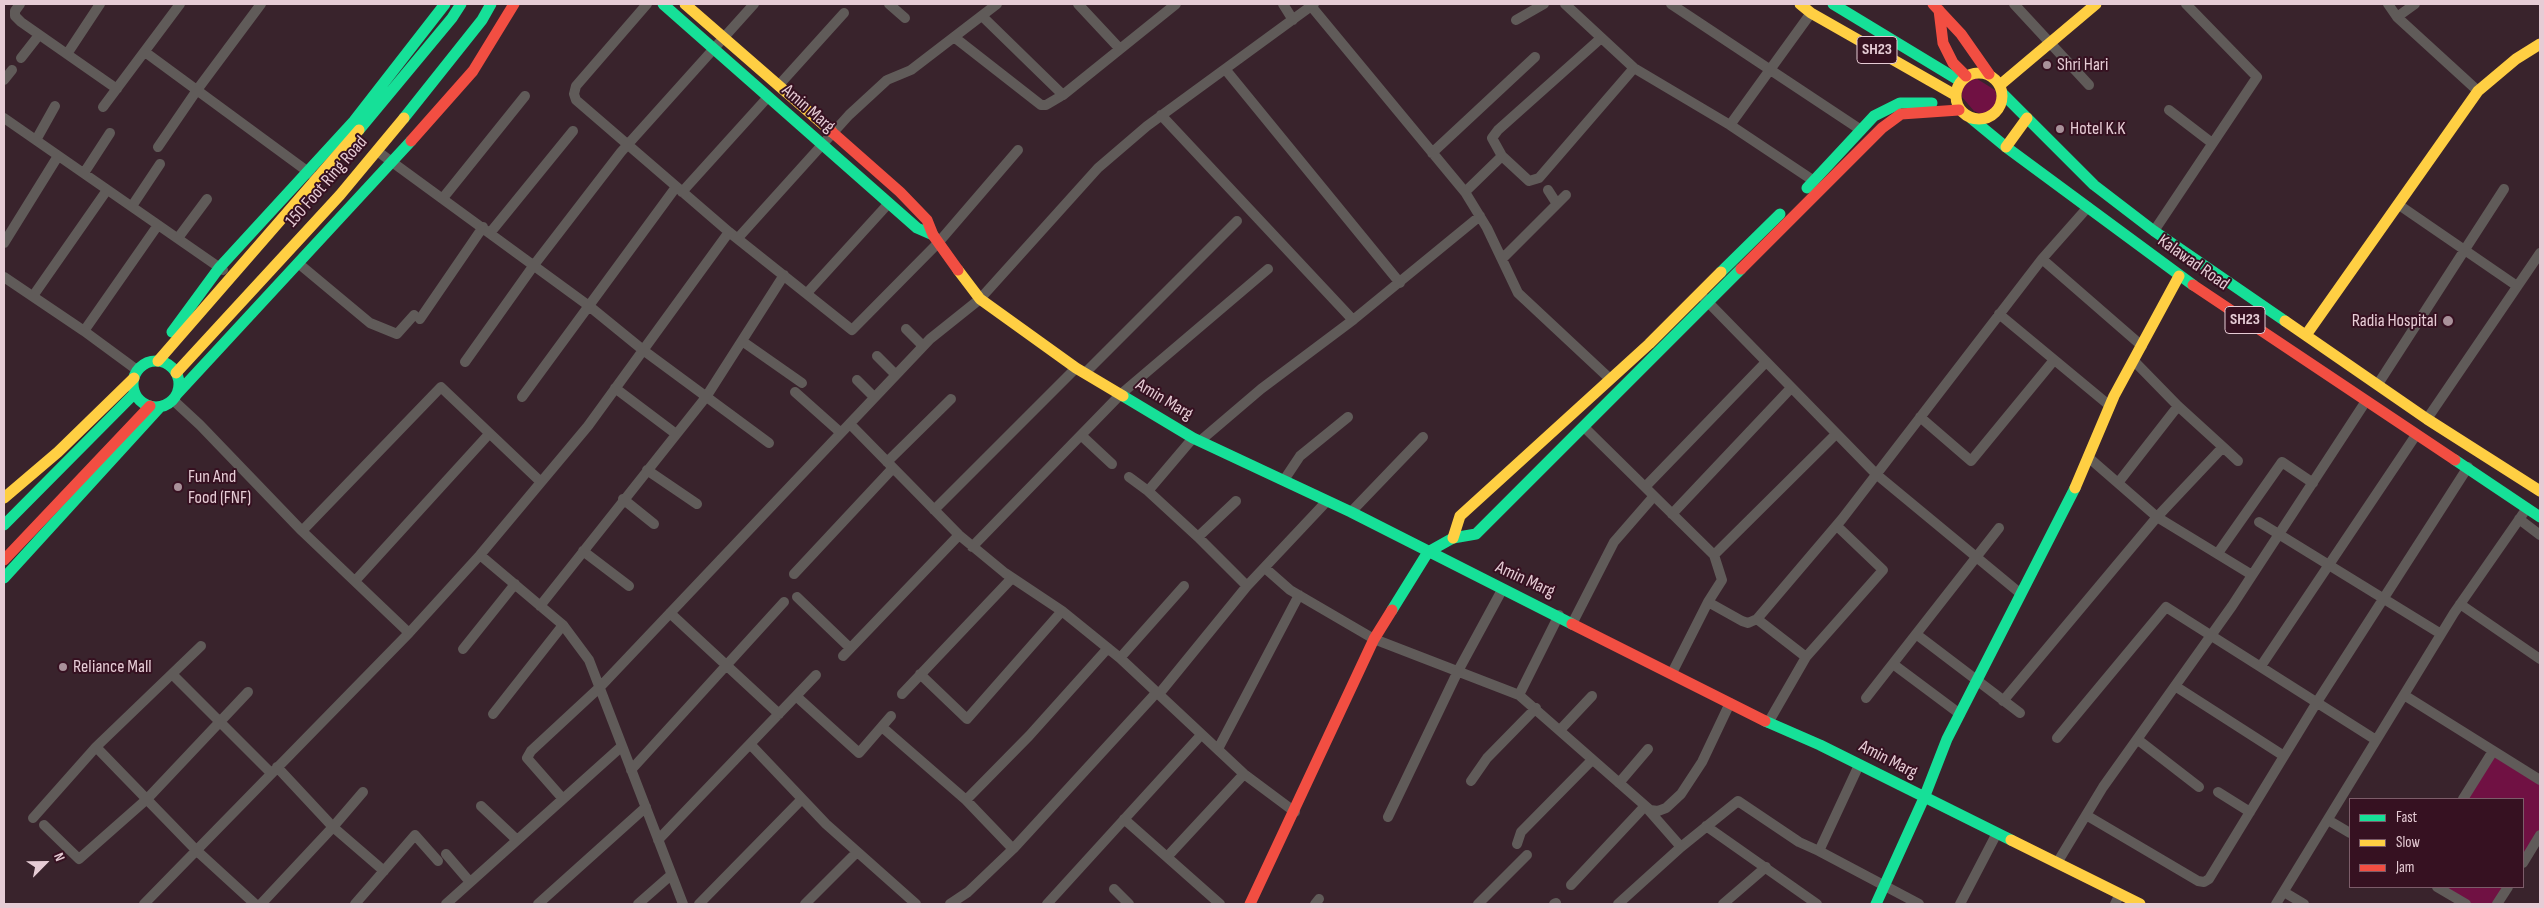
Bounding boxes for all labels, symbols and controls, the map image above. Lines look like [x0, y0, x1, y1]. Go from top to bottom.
road number: SH23 [1857, 36, 1897, 64]
place label: Shri Hari [2057, 54, 2108, 76]
marker: Shri Hari [2041, 59, 2053, 71]
street label: Amin Marg [777, 80, 839, 138]
place label: Hotel K.K [2070, 118, 2125, 140]
marker: Hotel K.K [2054, 123, 2066, 135]
street label: 150 Foot Ring Road [282, 132, 372, 232]
street label: Kalawad Road [2153, 231, 2233, 295]
road number: SH23 [2225, 306, 2265, 334]
place label: Radia Hospital [2352, 310, 2437, 332]
marker: Radia Hospital [2441, 314, 2455, 328]
street label: Amin Marg [1131, 375, 1197, 425]
place label: Fun And Food (FNF) [188, 466, 251, 508]
marker: Fun And Food (FNF) [172, 481, 184, 493]
street label: Amin Marg [1492, 557, 1558, 603]
place label: Reliance Mall [73, 656, 152, 678]
marker: Reliance Mall [57, 661, 69, 673]
street label: Amin Marg [1855, 736, 1921, 784]
legend [2349, 798, 2524, 888]
text: Fast [2396, 808, 2417, 827]
text: Slow [2396, 833, 2420, 852]
north arrow [20, 838, 70, 888]
text: N [50, 850, 69, 864]
text: Jam [2396, 858, 2414, 877]

